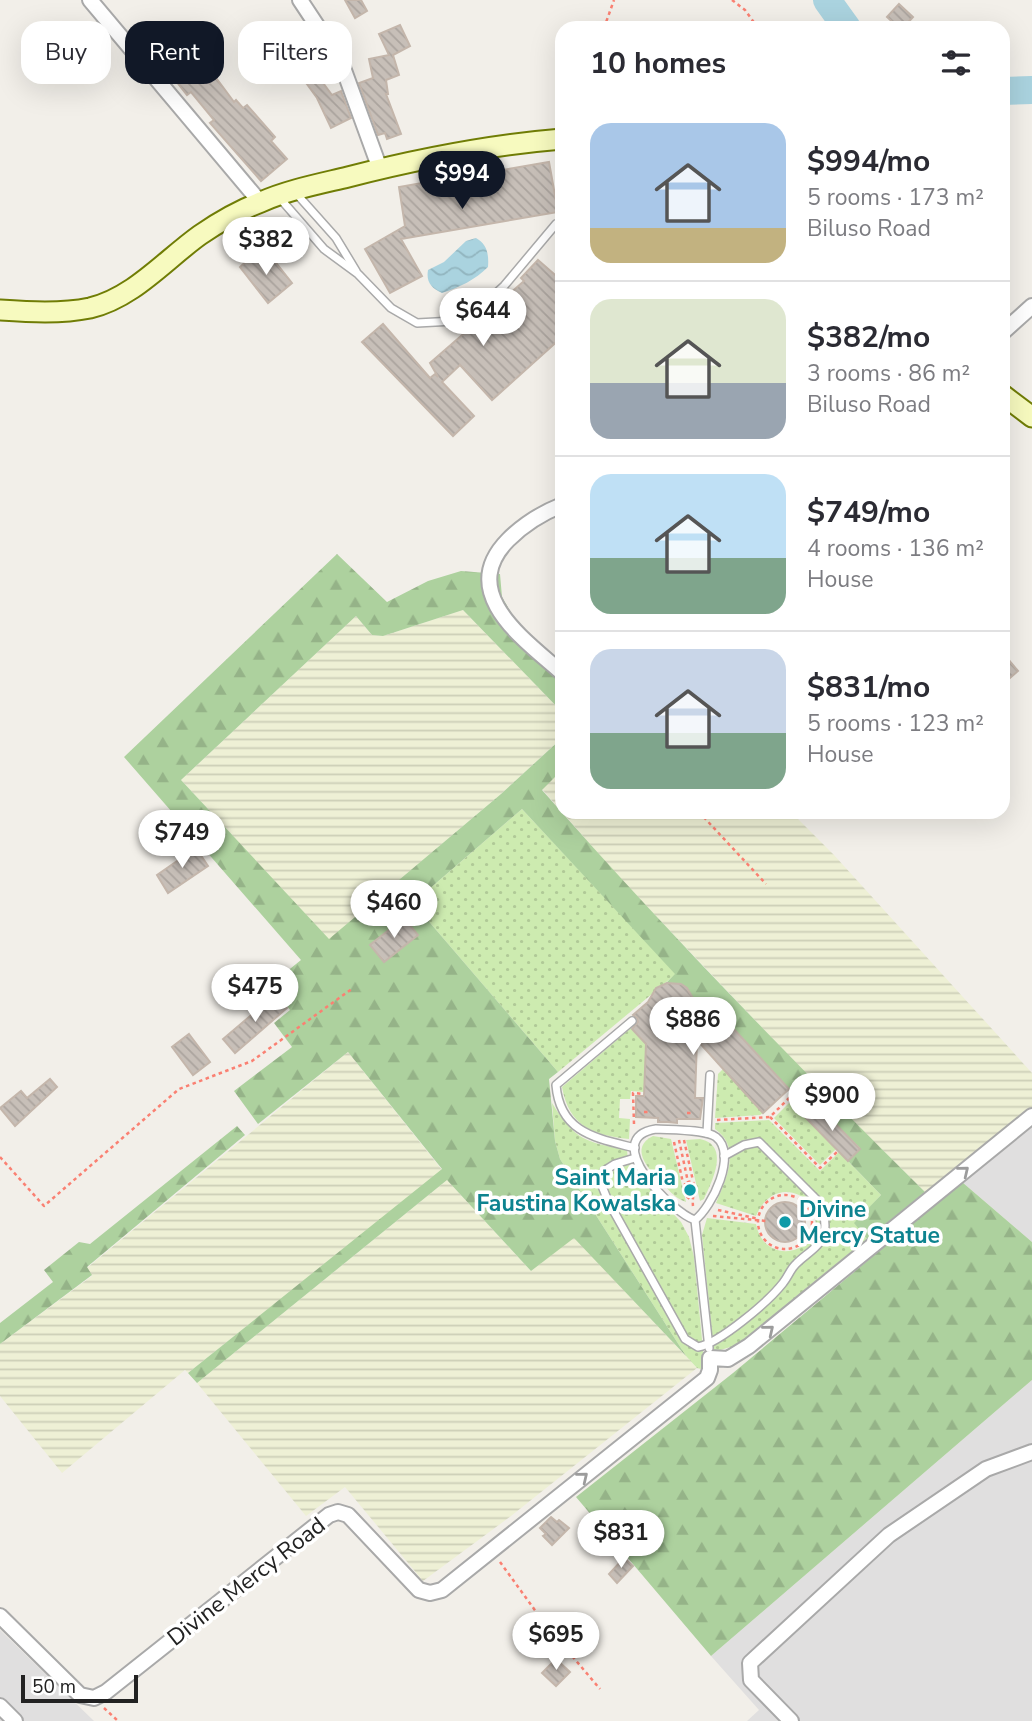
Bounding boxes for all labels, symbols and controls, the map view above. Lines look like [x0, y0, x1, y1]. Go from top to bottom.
chip: Buy [21, 21, 111, 84]
chip: Rent [125, 21, 224, 84]
chip: Filters [238, 21, 352, 84]
text: 10 homes [590, 43, 726, 84]
icon: filters [937, 44, 975, 82]
text: $994/mo [807, 141, 930, 182]
icon: home [646, 151, 730, 235]
pin: $994 [421, 152, 503, 211]
text: $994 [434, 158, 490, 189]
text: 5 rooms · 173 m² [807, 182, 984, 213]
text: Biluso Road [807, 213, 931, 244]
pin: $382 [225, 218, 307, 277]
text: $382 [238, 224, 294, 255]
pin: $644 [442, 288, 524, 348]
text: $644 [455, 295, 511, 326]
text: $382/mo [807, 317, 930, 358]
icon: home [646, 327, 730, 411]
text: 3 rooms · 86 m² [807, 358, 970, 389]
text: Biluso Road [807, 389, 931, 420]
text: $749/mo [807, 492, 930, 533]
icon: home [646, 502, 730, 586]
text: 4 rooms · 136 m² [807, 533, 984, 564]
text: House [807, 564, 874, 595]
text: $831/mo [807, 667, 930, 708]
icon: home [646, 677, 730, 761]
text: 5 rooms · 123 m² [807, 708, 984, 739]
text: House [807, 739, 874, 770]
pin: $749 [141, 810, 223, 870]
text: $749 [154, 817, 210, 848]
pin: $460 [353, 880, 435, 940]
text: $460 [366, 887, 422, 918]
pin: $475 [214, 964, 296, 1024]
text: $475 [227, 971, 283, 1002]
pin: $886 [652, 998, 734, 1057]
text: $886 [665, 1004, 721, 1035]
pin: $900 [791, 1074, 873, 1133]
text: $900 [804, 1080, 860, 1111]
place label: Saint Maria Faustina Kowalska [476, 1162, 676, 1219]
one-way arrow [957, 1166, 969, 1179]
marker: Saint Maria Faustina Kowalska [682, 1182, 698, 1198]
place label: Divine Mercy Statue [799, 1194, 940, 1251]
marker: Divine Mercy Statue [777, 1214, 793, 1230]
one-way arrow [760, 1326, 773, 1338]
one-way arrow [576, 1473, 588, 1486]
street label: Divine Mercy Road [161, 1510, 332, 1653]
pin: $831 [580, 1510, 662, 1570]
text: $831 [593, 1517, 649, 1548]
pin: $695 [515, 1612, 597, 1672]
text: $695 [528, 1619, 584, 1650]
scale bar [21, 1672, 138, 1704]
text: 50 m [32, 1674, 76, 1700]

